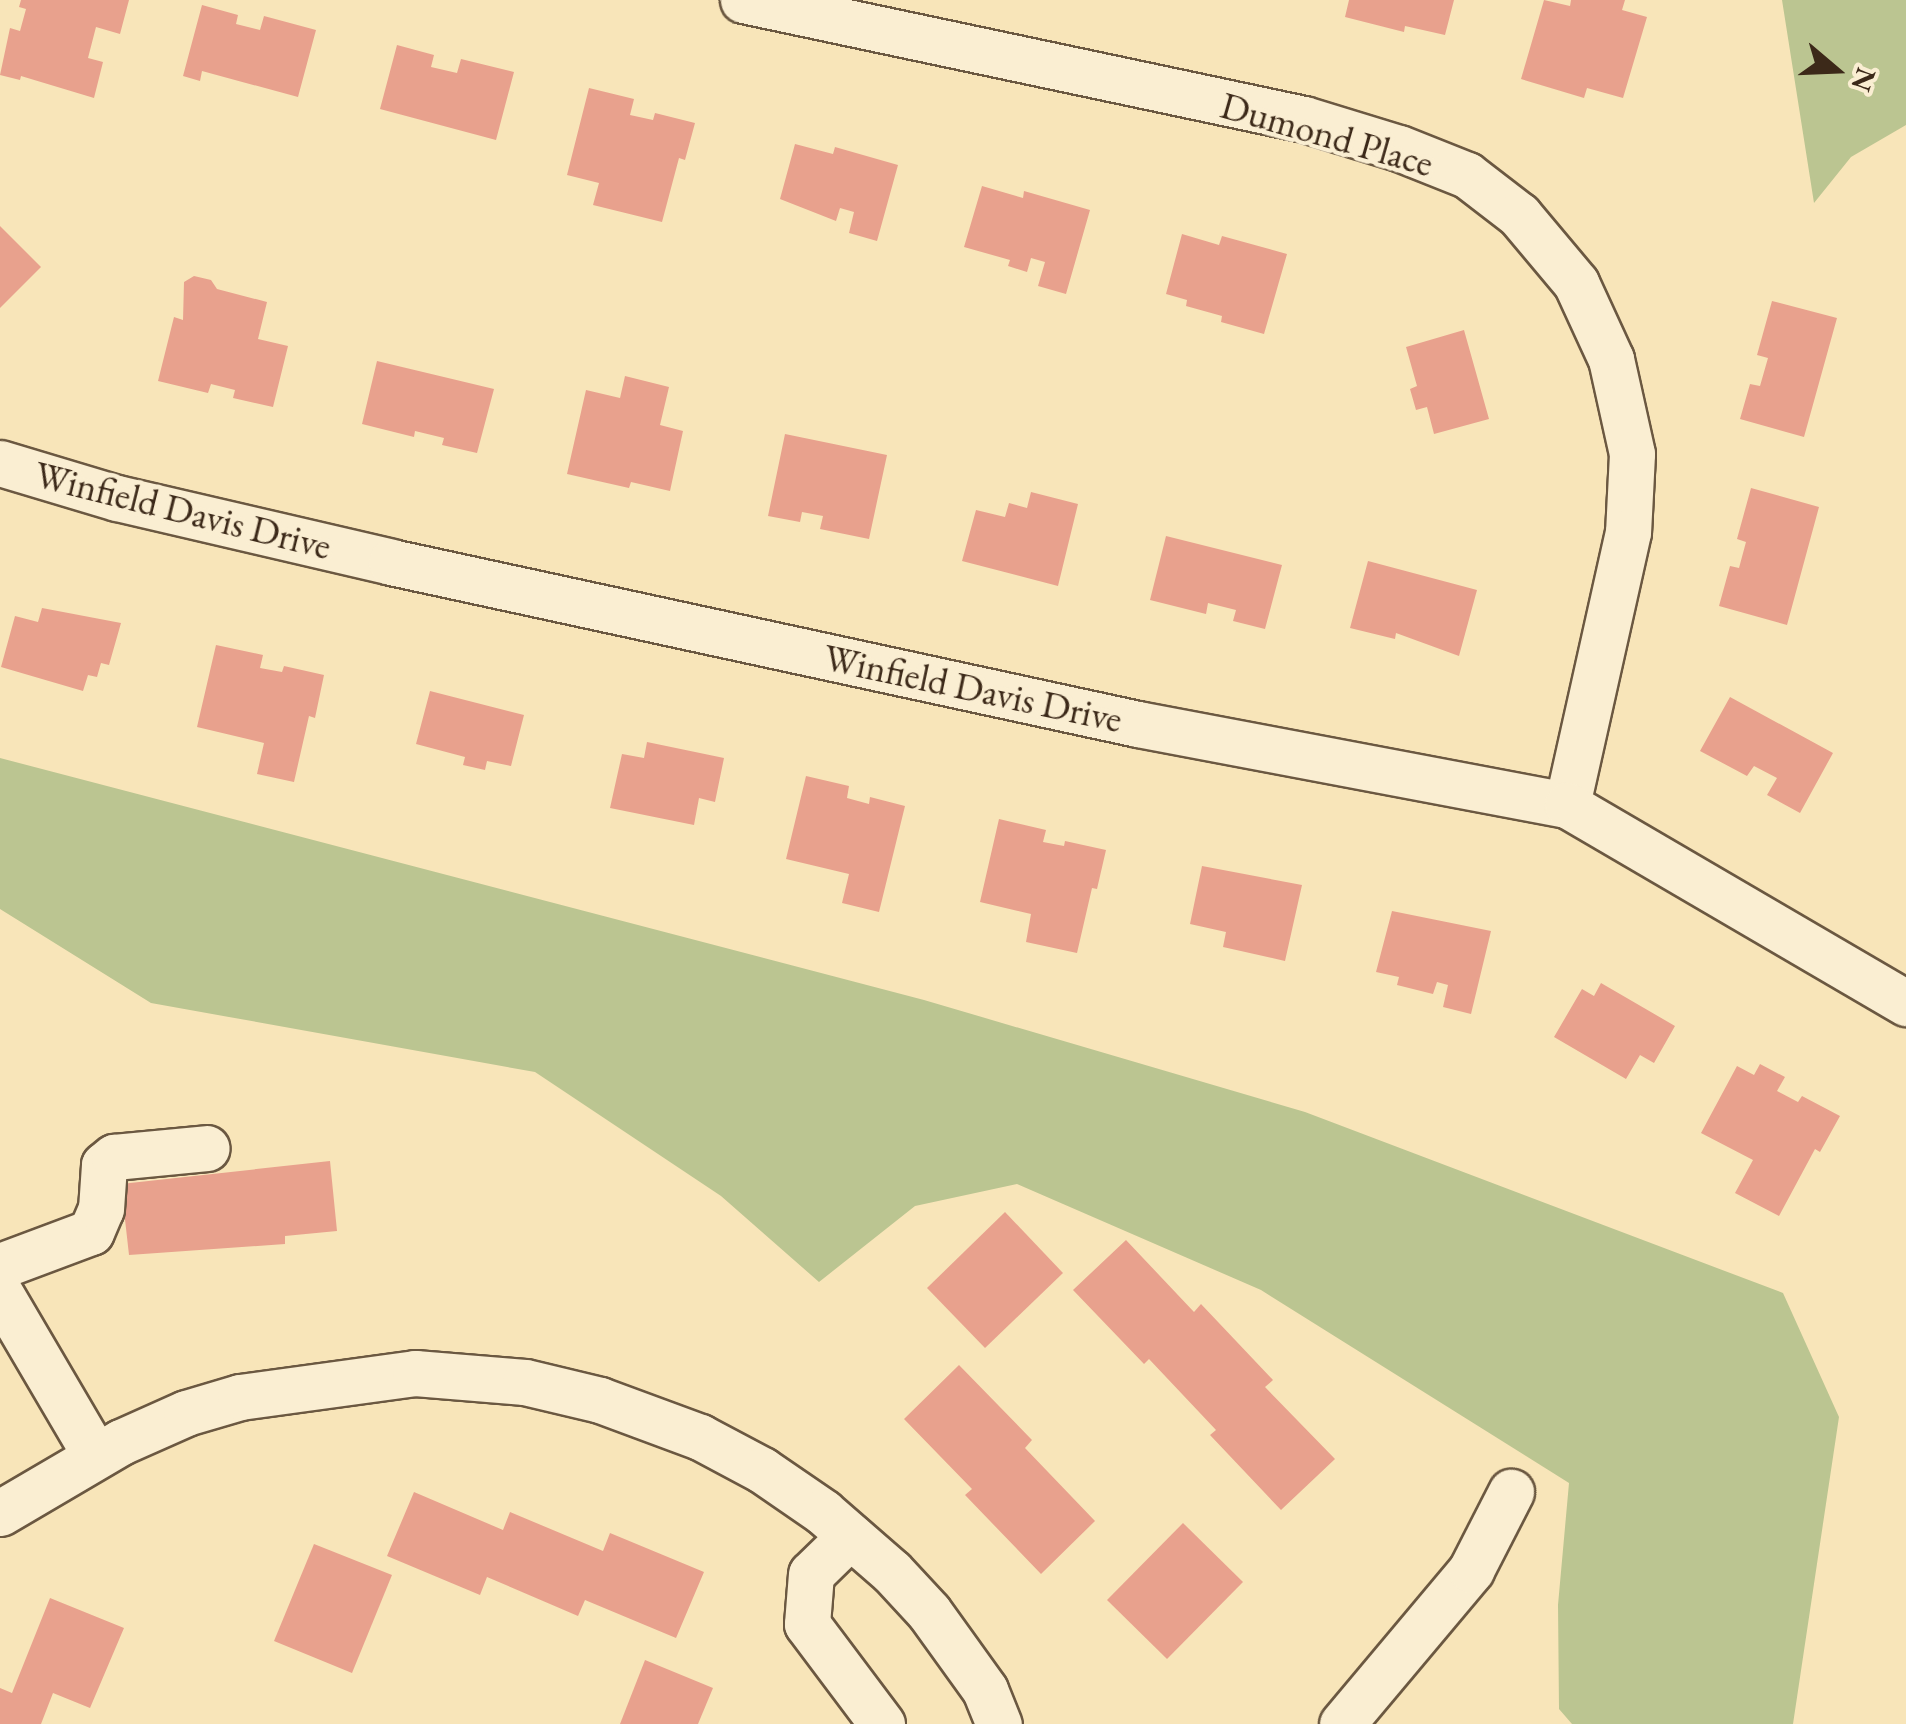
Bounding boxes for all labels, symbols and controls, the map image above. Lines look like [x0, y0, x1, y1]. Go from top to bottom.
north arrow [1786, 20, 1886, 120]
text: N [1844, 63, 1885, 96]
street label: Dumond Place [1216, 82, 1438, 186]
street label: Winfield Davis Drive [30, 451, 336, 569]
street label: Winfield Davis Drive [820, 634, 1126, 742]

